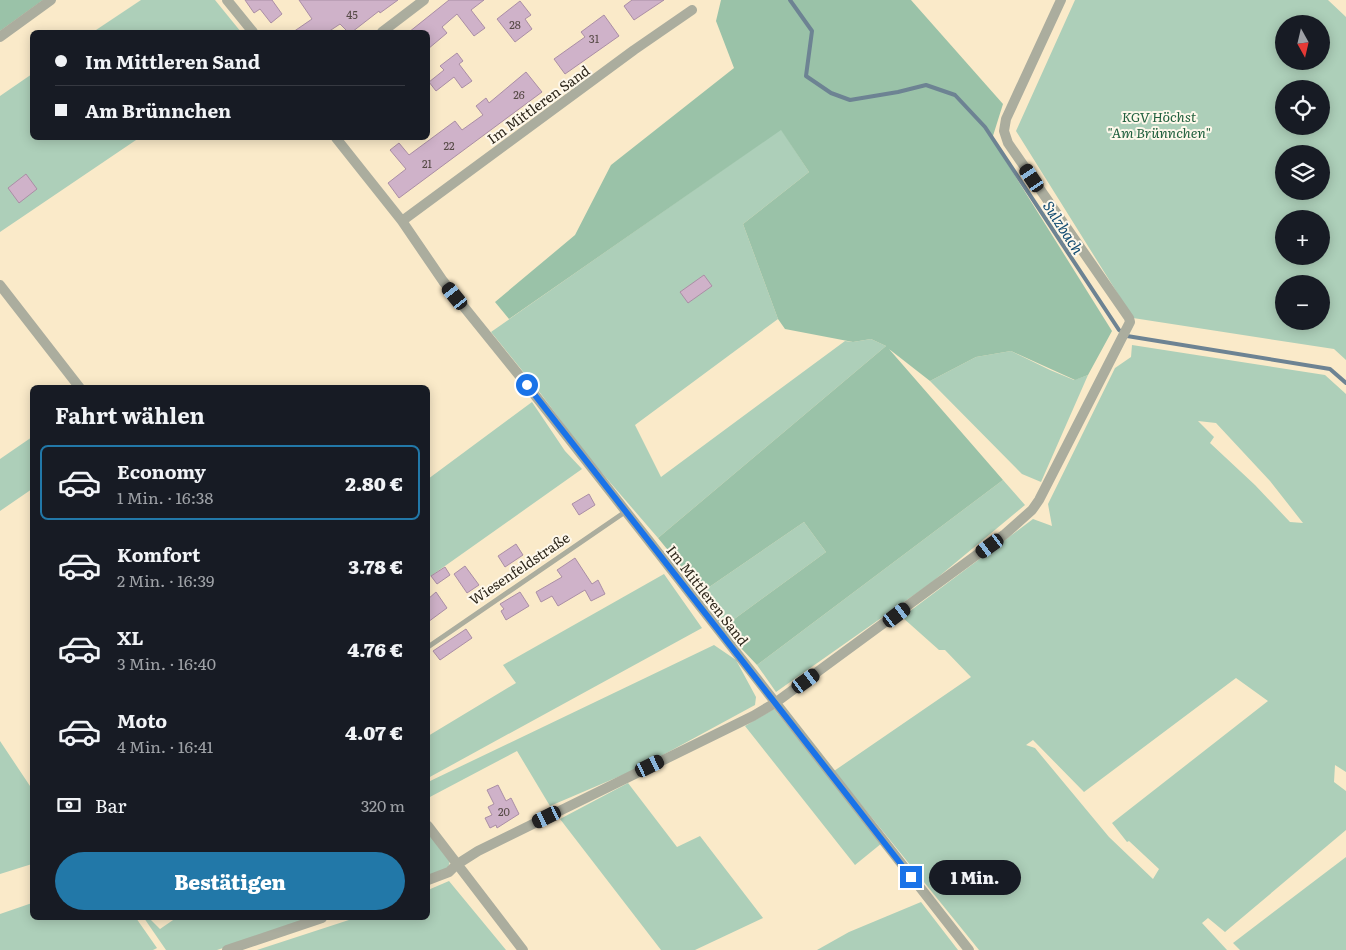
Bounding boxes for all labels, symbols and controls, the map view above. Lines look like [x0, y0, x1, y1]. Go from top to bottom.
house number: 45 [346, 6, 358, 22]
north arrow [1275, 15, 1330, 70]
map controls [1275, 15, 1330, 330]
house number: 28 [509, 16, 521, 32]
house number: 31 [589, 30, 600, 46]
text: Im Mittleren Sand [85, 47, 260, 75]
street label: Im Mittleren Sand [483, 60, 594, 148]
button: locate [1275, 80, 1330, 135]
house number: 26 [513, 86, 525, 102]
text: Am Brünnchen [85, 96, 231, 124]
park label: KGV Höchst "Am Brünnchen" [1107, 106, 1211, 142]
house number: 22 [443, 137, 455, 153]
button: layers [1275, 145, 1330, 200]
house number: 21 [422, 155, 433, 171]
car [1017, 161, 1046, 195]
water label: Sulzbach [1038, 196, 1090, 259]
button: + [1275, 210, 1330, 265]
button: − [1275, 275, 1330, 330]
car [439, 280, 470, 312]
route start [516, 374, 538, 396]
text: Fahrt wählen [55, 398, 205, 431]
text: Economy [117, 457, 206, 485]
icon: car [57, 460, 102, 505]
text: 2.80 € [345, 469, 403, 497]
text: 1 Min. · 16:38 [117, 485, 213, 509]
street label: Wiesenfeldstraße [465, 527, 573, 609]
car [973, 531, 1006, 561]
text: Komfort [117, 540, 200, 568]
street label: Im Mittleren Sand [662, 541, 754, 650]
icon: car [57, 543, 102, 588]
text: 3.78 € [348, 552, 403, 580]
text: 2 Min. · 16:39 [117, 568, 215, 592]
car [880, 600, 913, 630]
text: XL [117, 623, 144, 651]
icon: car [57, 626, 102, 671]
text: 4.76 € [347, 635, 403, 663]
text: 3 Min. · 16:40 [117, 651, 216, 675]
car [789, 666, 822, 696]
text: Moto [117, 706, 167, 734]
icon: car [57, 709, 102, 754]
text: 4.07 € [345, 718, 403, 746]
text: 4 Min. · 16:41 [117, 734, 213, 758]
car [633, 753, 666, 779]
icon: cash [55, 791, 83, 819]
text: Bar [95, 791, 127, 819]
text: 320 m [361, 793, 405, 817]
house number: 20 [498, 803, 510, 819]
car [530, 804, 563, 830]
button: Bestätigen [55, 852, 405, 910]
callout: 1 Min. [928, 860, 1021, 894]
text: 1 Min. [951, 865, 999, 889]
route end [900, 866, 922, 888]

